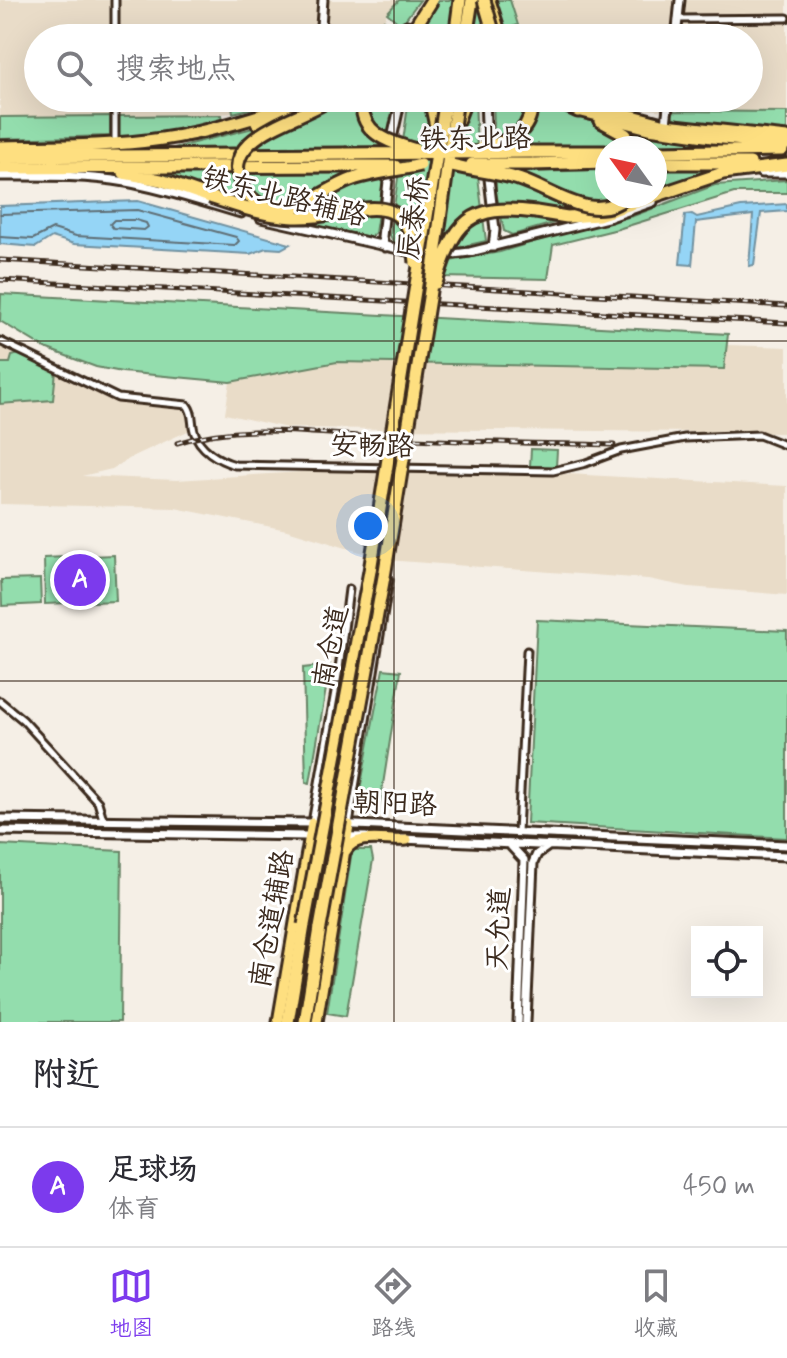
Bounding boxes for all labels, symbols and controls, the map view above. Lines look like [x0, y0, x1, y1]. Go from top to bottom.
search box [24, 24, 763, 112]
icon: search [52, 46, 96, 90]
text: 搜索地点 [116, 50, 236, 89]
street label: 铁东北路 [419, 121, 531, 159]
north arrow [595, 136, 667, 208]
street label: 铁东北路辅路 [198, 160, 370, 236]
street label: 辰泰桥 [391, 174, 439, 262]
street label: 安畅路 [330, 428, 414, 466]
your location [348, 506, 388, 546]
pin: A [54, 550, 106, 610]
street label: 南仓道 [306, 602, 358, 692]
street label: 朝阳路 [352, 785, 438, 825]
street label: 南仓道辅路 [243, 847, 303, 991]
street label: 天允道 [480, 886, 520, 972]
map controls [691, 926, 763, 998]
button: locate [691, 926, 763, 998]
text: 附近 [32, 1053, 100, 1098]
text: 足球场 [108, 1151, 198, 1190]
text: A [49, 1170, 67, 1204]
text: 450 m [683, 1170, 755, 1204]
text: 体育 [108, 1193, 160, 1227]
tab: 地图 [109, 1264, 153, 1343]
tab: 路线 [371, 1264, 416, 1343]
tab: 收藏 [634, 1264, 678, 1343]

